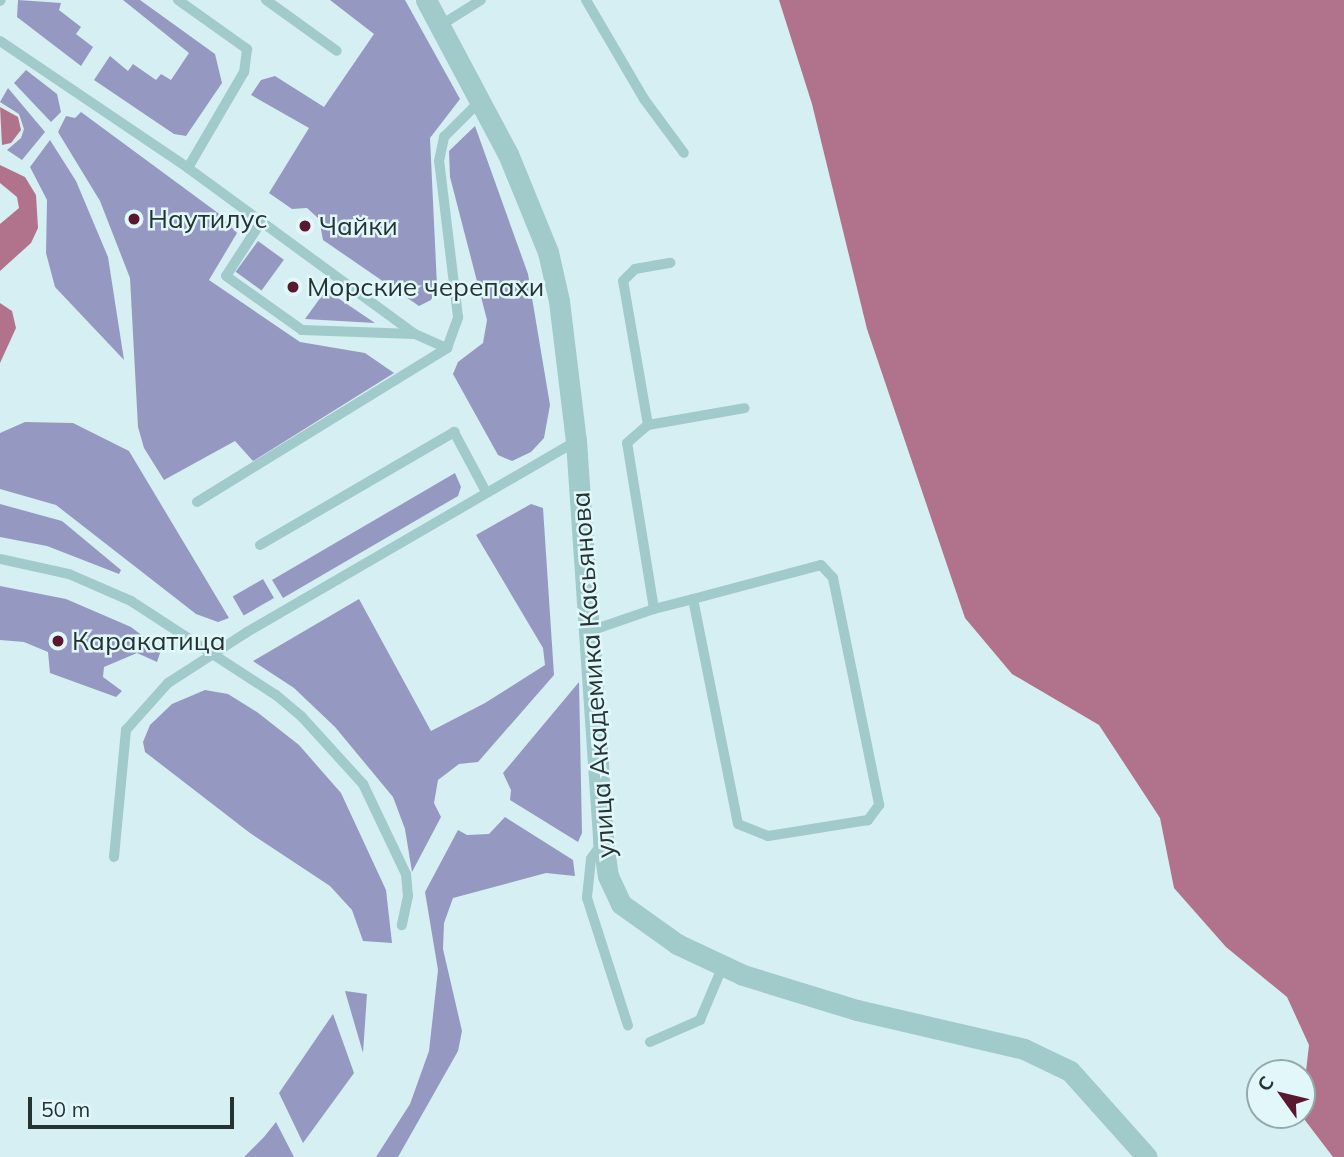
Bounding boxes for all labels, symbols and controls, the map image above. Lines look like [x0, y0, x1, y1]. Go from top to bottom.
place label: Наутилус [148, 203, 268, 235]
place label: Чайки [319, 210, 398, 242]
marker: Наутилус [126, 211, 142, 227]
marker: Чайки [297, 218, 313, 234]
place label: Морские черепахи [307, 271, 544, 303]
marker: Морские черепахи [285, 279, 301, 295]
street label: улица Академика Касьянова [565, 491, 621, 859]
place label: Каракатица [72, 625, 226, 657]
marker: Каракатица [50, 633, 66, 649]
north arrow [1246, 1059, 1316, 1129]
text: С [1252, 1071, 1279, 1095]
scale bar [32, 1084, 238, 1128]
text: 50 m [41, 1096, 90, 1122]

